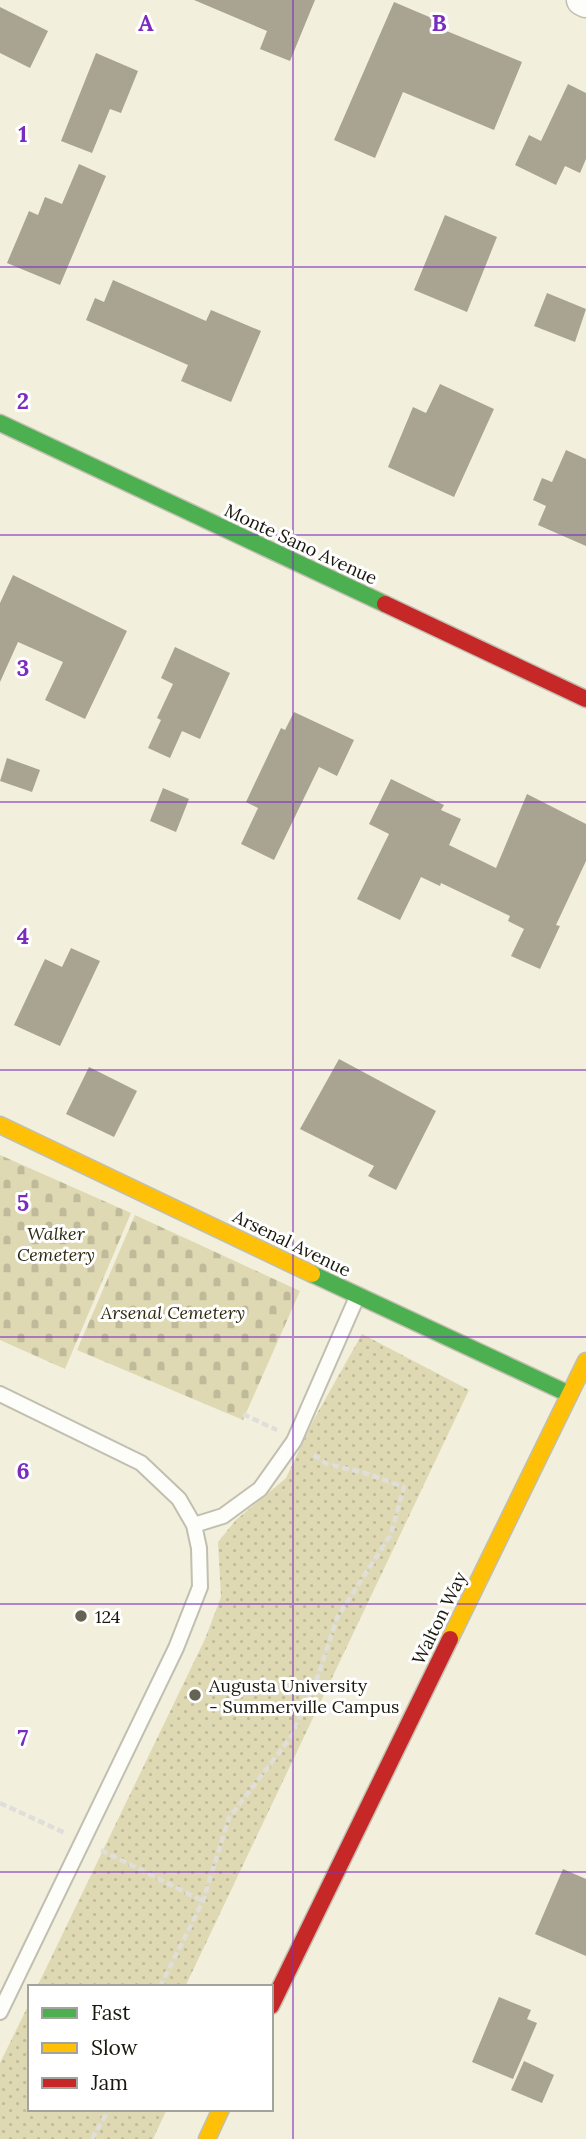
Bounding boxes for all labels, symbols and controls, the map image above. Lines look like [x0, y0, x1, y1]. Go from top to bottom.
text: A [138, 8, 154, 37]
text: B [431, 8, 447, 37]
text: 1 [18, 119, 28, 148]
text: 2 [17, 386, 29, 415]
street label: Monte Sano Avenue [221, 499, 381, 590]
text: 3 [17, 653, 29, 682]
text: 4 [17, 921, 29, 950]
text: 5 [17, 1188, 29, 1217]
street label: Arsenal Avenue [228, 1204, 355, 1282]
park label: Walker Cemetery [17, 1222, 95, 1266]
park label: Arsenal Cemetery [100, 1301, 245, 1324]
text: 6 [16, 1456, 30, 1485]
street label: Walton Way [407, 1567, 472, 1668]
place label: 124 [95, 1605, 121, 1628]
marker: 124 [73, 1608, 89, 1624]
place label: Augusta University - Summerville Campus [208, 1674, 399, 1718]
marker: Augusta University - Summerville Campus [187, 1687, 203, 1703]
text: 7 [18, 1723, 29, 1752]
legend [28, 1985, 273, 2111]
text: Fast [91, 1999, 131, 2026]
text: Slow [91, 2034, 138, 2061]
text: Jam [90, 2069, 128, 2096]

